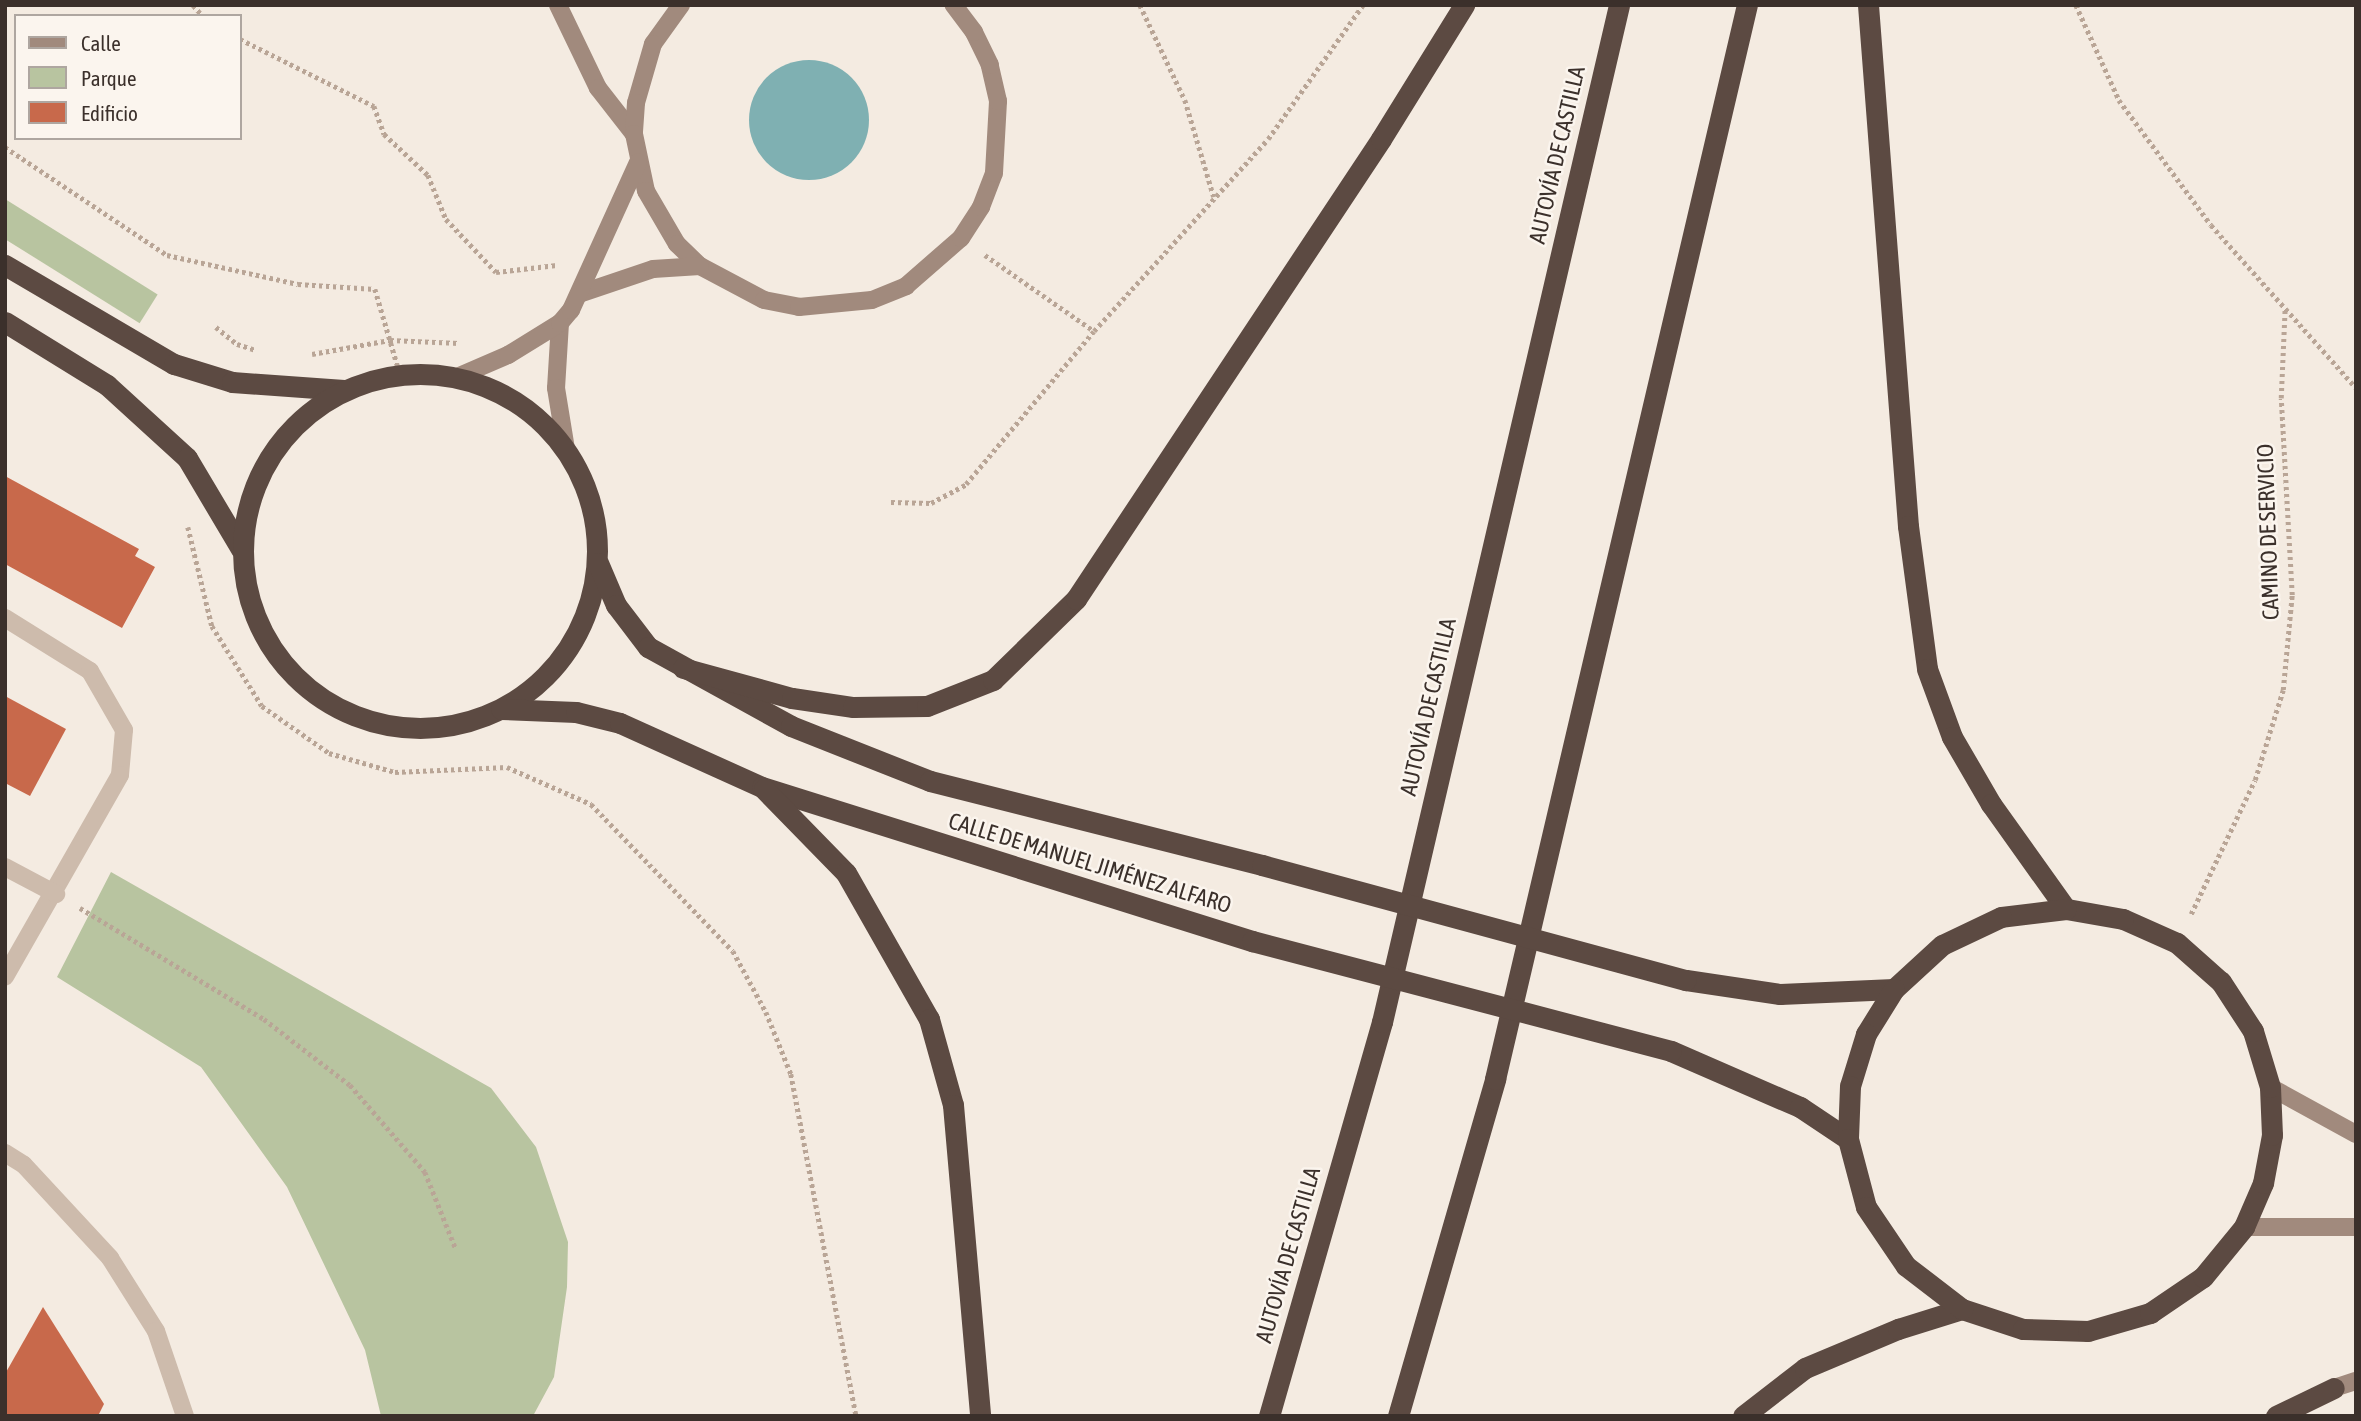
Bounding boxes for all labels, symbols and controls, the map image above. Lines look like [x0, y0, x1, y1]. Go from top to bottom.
legend [14, 14, 242, 140]
text: Calle [81, 31, 121, 55]
street label: AUTOVÍA DE CASTILLA [1523, 64, 1591, 246]
text: Parque [81, 66, 136, 90]
text: Edificio [81, 101, 138, 125]
street label: CAMINO DE SERVICIO [2251, 443, 2285, 621]
street label: AUTOVÍA DE CASTILLA [1394, 616, 1462, 798]
street label: CALLE DE MANUEL JIMÉNEZ ALFARO [945, 807, 1235, 919]
street label: AUTOVÍA DE CASTILLA [1250, 1164, 1326, 1346]

